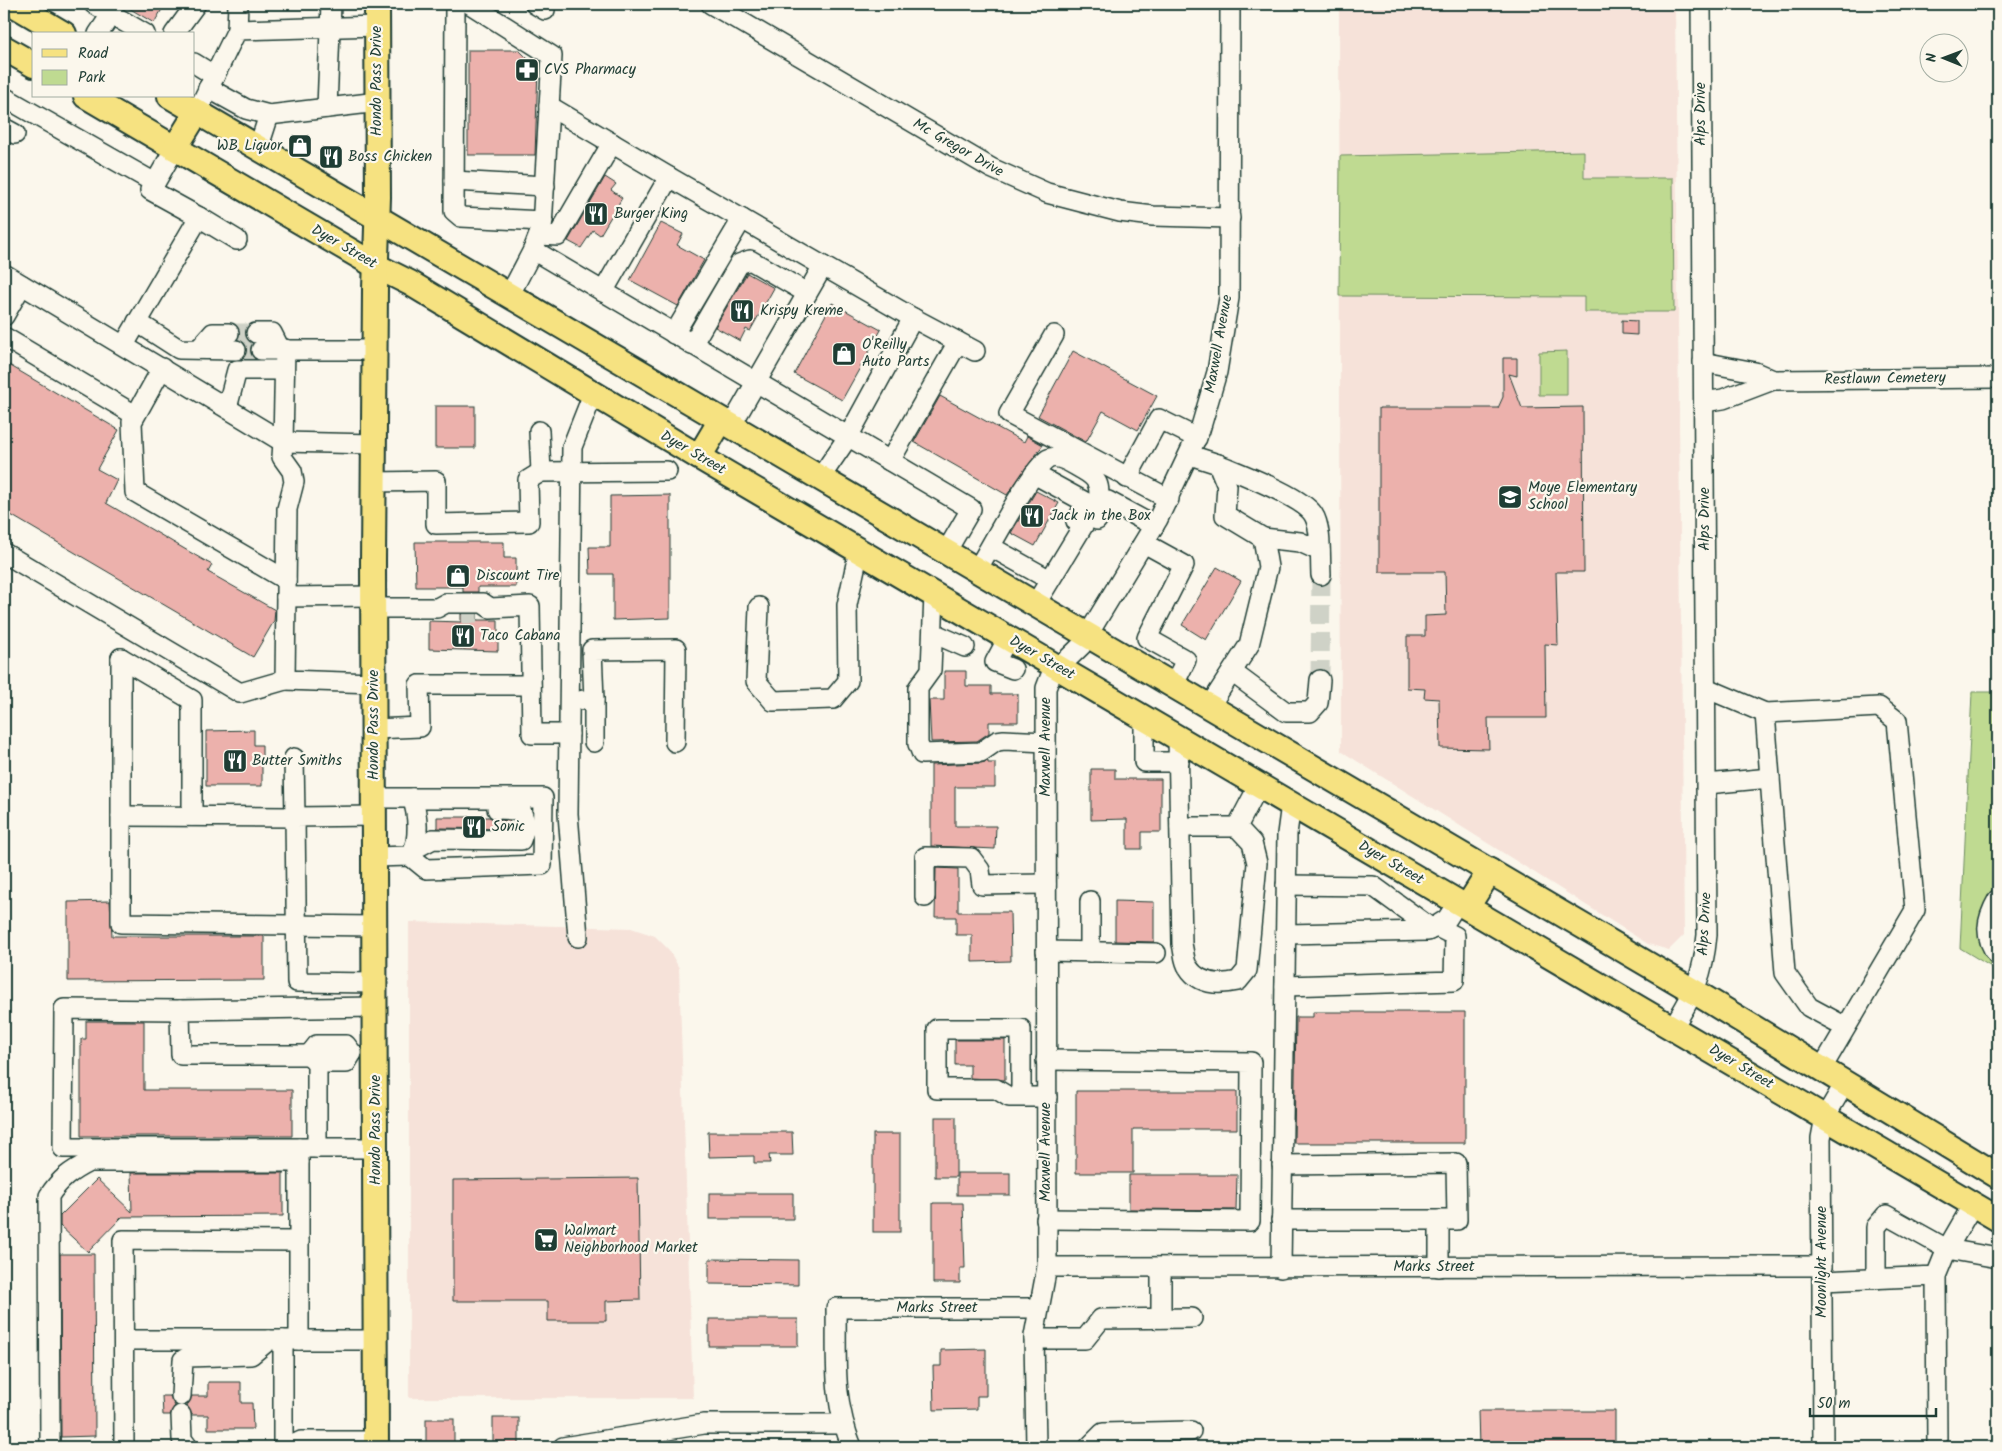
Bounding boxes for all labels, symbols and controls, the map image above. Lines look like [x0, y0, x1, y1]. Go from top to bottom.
street label: Hondo Pass Drive [365, 26, 389, 136]
legend [32, 32, 195, 98]
north arrow [1920, 32, 1970, 82]
text: Road [78, 42, 109, 66]
text: N [1921, 53, 1943, 62]
pharmacy icon: CVS Pharmacy [514, 57, 540, 83]
place label: CVS Pharmacy [544, 58, 637, 82]
text: Park [78, 66, 106, 90]
street label: Alps Drive [1689, 82, 1713, 146]
street label: Mc Gregor Drive [908, 112, 1008, 184]
shop icon: WB Liquor [287, 133, 313, 159]
place label: WB Liquor [217, 134, 283, 158]
restaurant icon: Boss Chicken [318, 144, 344, 170]
place label: Boss Chicken [348, 145, 432, 169]
restaurant icon: Burger King [583, 201, 609, 227]
place label: Burger King [614, 202, 688, 226]
street label: Dyer Street [307, 218, 382, 276]
street label: Maxwell Avenue [1199, 293, 1240, 395]
restaurant icon: Krispy Kreme [729, 298, 755, 324]
place label: Krispy Kreme [760, 299, 844, 323]
place label: O'Reilly Auto Parts [862, 333, 930, 374]
shop icon: O'Reilly Auto Parts [831, 341, 857, 367]
street label: Restlawn Cemetery [1824, 366, 1947, 392]
street label: Dyer Street [656, 424, 731, 482]
place label: Moye Elementary School [1528, 476, 1638, 517]
school or university icon: Moye Elementary School [1497, 484, 1523, 510]
street label: Alps Drive [1693, 487, 1717, 551]
restaurant icon: Jack in the Box [1019, 503, 1045, 529]
place label: Jack in the Box [1050, 504, 1151, 528]
shop icon: Discount Tire [445, 563, 471, 589]
place label: Discount Tire [476, 564, 560, 588]
restaurant icon: Taco Cabana [450, 623, 476, 649]
place label: Taco Cabana [480, 624, 561, 648]
street label: Dyer Street [1005, 629, 1080, 687]
street label: Hondo Pass Drive [362, 670, 386, 780]
street label: Maxwell Avenue [1034, 697, 1058, 797]
restaurant icon: Butter Smiths [222, 748, 248, 774]
place label: Butter Smiths [252, 749, 342, 773]
restaurant icon: Sonic [461, 814, 487, 840]
place label: Sonic [492, 815, 525, 839]
street label: Dyer Street [1354, 834, 1429, 892]
street label: Alps Drive [1691, 891, 1719, 956]
street label: Dyer Street [1704, 1038, 1778, 1096]
street label: Hondo Pass Drive [364, 1075, 388, 1185]
street label: Maxwell Avenue [1034, 1102, 1058, 1202]
street label: Moonlight Avenue [1810, 1206, 1834, 1318]
place label: Walmart Neighborhood Market [564, 1219, 698, 1260]
supermarket icon: Walmart Neighborhood Market [533, 1227, 559, 1253]
street label: Marks Street [1393, 1255, 1475, 1279]
street label: Marks Street [896, 1296, 978, 1320]
scale bar [1810, 1386, 1936, 1418]
text: 50 m [1817, 1392, 1851, 1416]

